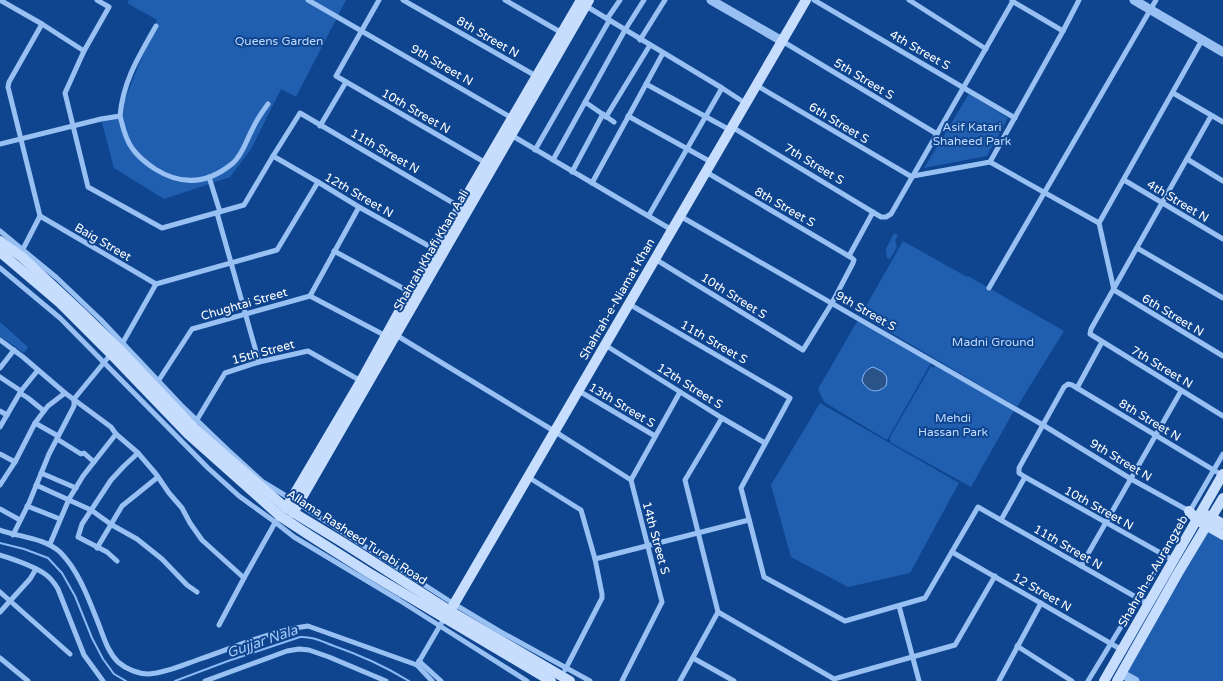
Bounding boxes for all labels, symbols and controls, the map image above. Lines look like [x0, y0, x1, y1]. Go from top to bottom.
street label: 8th Street N [454, 14, 522, 60]
street label: 4th Street S [887, 27, 953, 73]
park label: Queens Garden [235, 34, 323, 48]
street label: 9th Street N [408, 42, 476, 88]
street label: 5th Street S [832, 56, 896, 102]
street label: 10th Street N [379, 86, 453, 136]
street label: 6th Street S [807, 100, 871, 146]
park label: Asif Katari Shaheed Park [933, 120, 1012, 148]
street label: 11th Street N [348, 126, 422, 176]
street label: 7th Street S [782, 141, 846, 187]
street label: 12th Street N [322, 170, 396, 220]
street label: 4th Street N [1145, 177, 1211, 225]
street label: 8th Street S [752, 184, 818, 230]
street label: Shahrah Khafi Khan Aali [391, 187, 471, 313]
street label: Baig Street [72, 220, 134, 264]
street label: Shahrah-e-Niamat Khan [576, 236, 658, 362]
street label: 10th Street S [699, 270, 769, 322]
street label: Chughtai Street [199, 285, 289, 323]
street label: 9th Street S [833, 288, 899, 334]
street label: 6th Street N [1140, 291, 1206, 339]
street label: 11th Street S [678, 317, 750, 367]
park label: Madni Ground [952, 335, 1034, 349]
street label: 15th Street [230, 337, 296, 367]
street label: 7th Street N [1129, 343, 1195, 391]
street label: 12th Street S [655, 360, 725, 412]
street label: 13th Street S [586, 380, 658, 430]
street label: 8th Street N [1117, 396, 1183, 444]
park label: Mehdi Hassan Park [918, 411, 989, 439]
street label: 9th Street N [1088, 436, 1154, 484]
street label: 10th Street N [1062, 483, 1136, 533]
street label: Allama Rasheed Turabi Road [284, 486, 430, 588]
street label: 14th Street S [640, 500, 672, 576]
street label: Shahrah-e-Aurangzeb [1115, 513, 1191, 629]
street label: 11th Street N [1031, 522, 1105, 572]
street label: 12 Street N [1010, 570, 1074, 614]
water label: Gujjar Nala [225, 621, 301, 661]

